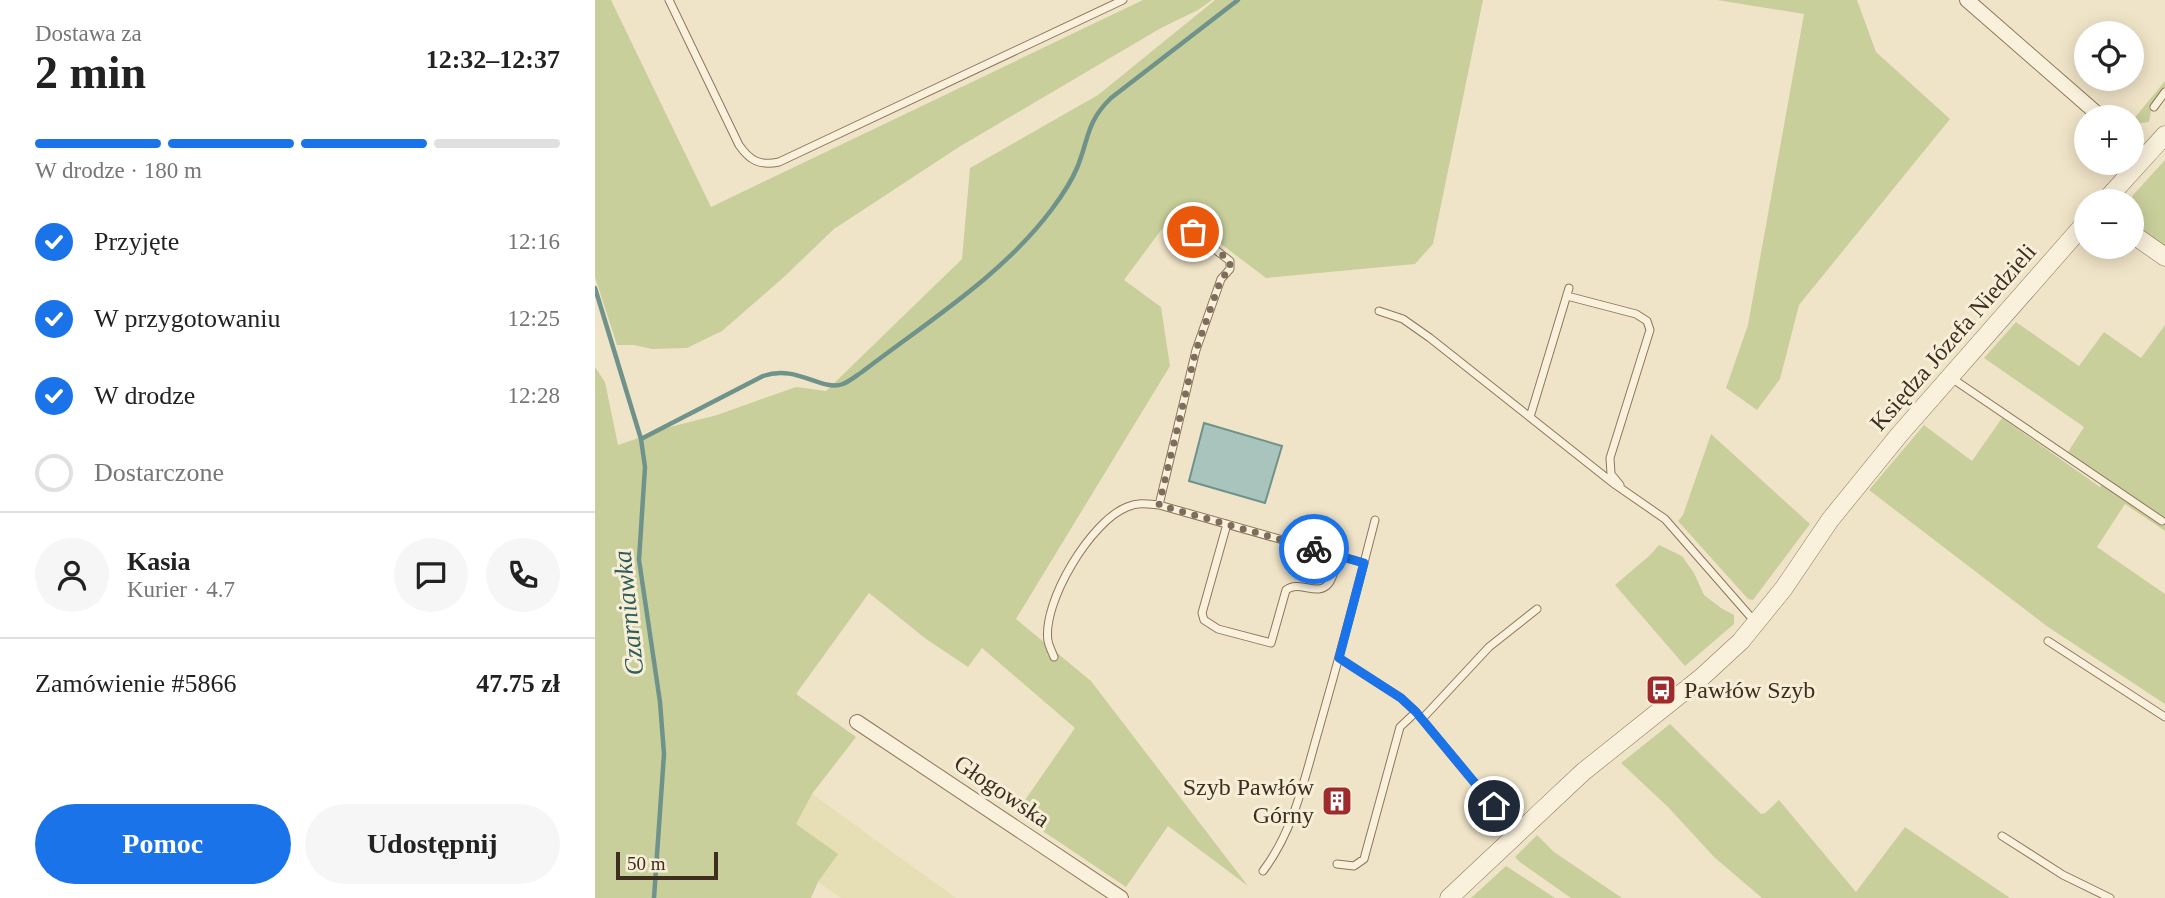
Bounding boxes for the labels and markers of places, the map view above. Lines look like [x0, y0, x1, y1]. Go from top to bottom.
pin [1163, 202, 1223, 262]
bus stop icon: Pawłów Szyb [1644, 673, 1678, 707]
place label: Pawłów Szyb [1684, 677, 1815, 703]
place label: Szyb Pawłów Górny [1183, 774, 1315, 828]
pin [1464, 776, 1524, 836]
building icon: Szyb Pawłów Górny [1320, 784, 1354, 818]

